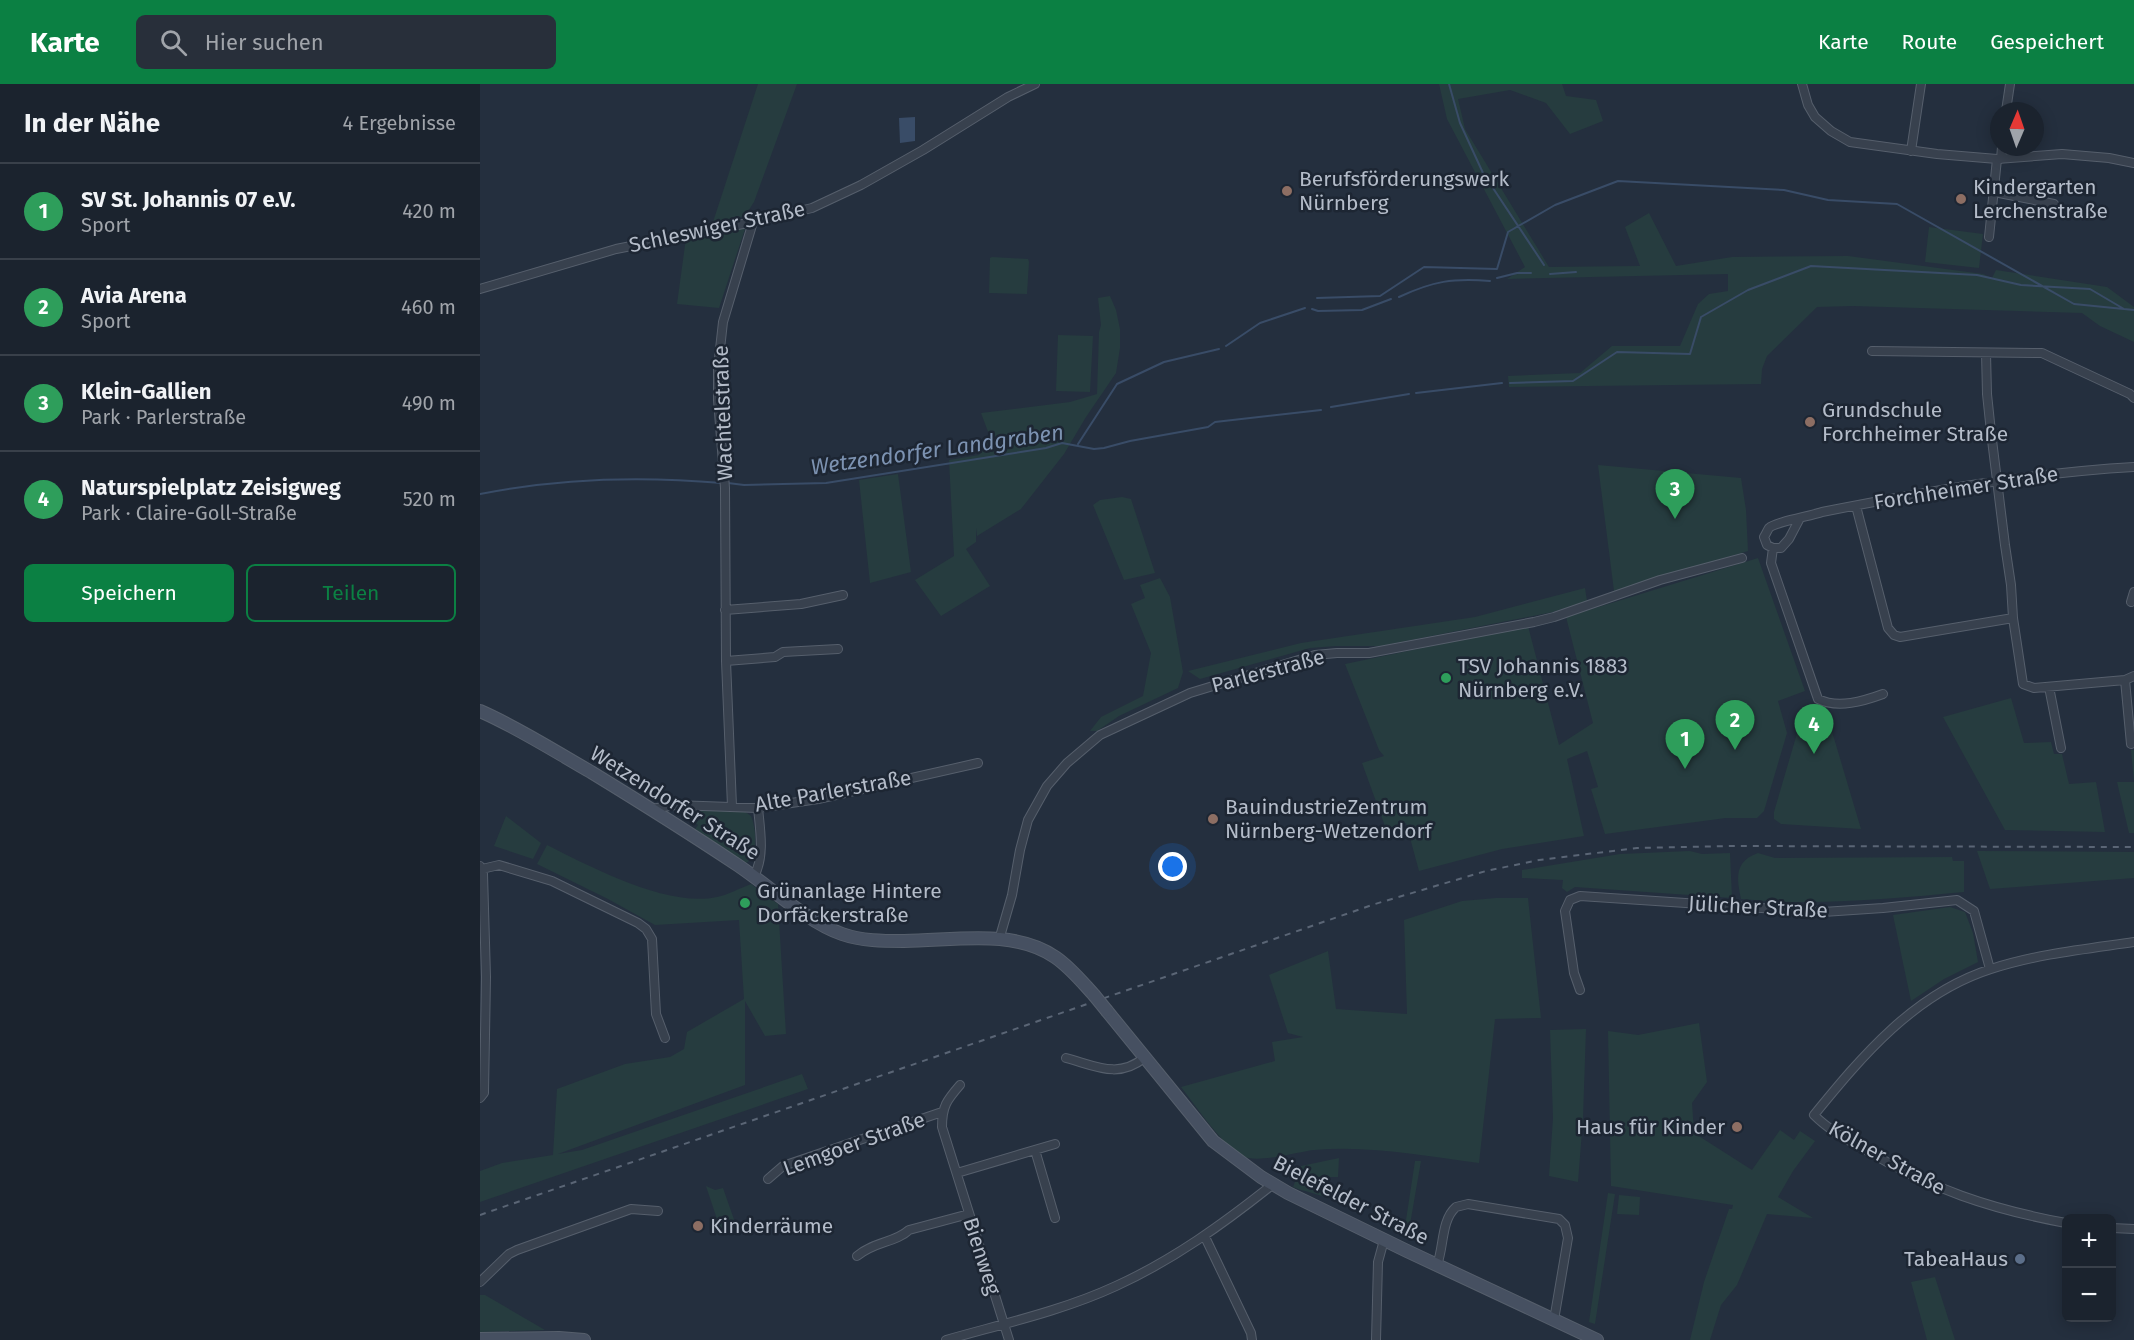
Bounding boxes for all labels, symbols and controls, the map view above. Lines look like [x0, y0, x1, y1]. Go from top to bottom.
search box [136, 15, 556, 69]
text: Karte [30, 26, 100, 59]
icon: search [157, 26, 190, 59]
text: Hier suchen [205, 29, 324, 56]
text: Karte [1818, 29, 1869, 55]
text: Route [1902, 29, 1957, 55]
text: Gespeichert [1990, 29, 2104, 55]
north arrow [1990, 102, 2044, 156]
text: In der Nähe [24, 108, 160, 139]
text: 4 Ergebnisse [343, 111, 456, 135]
place label: Berufsförderungswerk Nürnberg [1299, 166, 1510, 216]
place label: Kindergarten Lerchenstraße [1973, 174, 2108, 224]
marker: Berufsförderungswerk Nürnberg [1280, 184, 1294, 198]
text: SV St. Johannis 07 e.V. [81, 186, 295, 213]
marker: Kindergarten Lerchenstraße [1954, 192, 1968, 206]
street label: Schleswiger Straße [627, 196, 807, 258]
text: 1 [39, 199, 48, 223]
text: 420 m [402, 199, 456, 223]
text: Sport [81, 213, 130, 237]
text: Avia Arena [81, 282, 187, 309]
text: 2 [38, 295, 49, 319]
text: 460 m [401, 295, 456, 319]
text: Sport [81, 309, 130, 333]
street label: Wachtelstraße [708, 345, 738, 481]
text: Klein-Gallien [81, 378, 211, 405]
text: 3 [38, 391, 49, 415]
text: 490 m [402, 391, 456, 415]
place label: Grundschule Forchheimer Straße [1822, 397, 2008, 447]
text: Park · Parlerstraße [81, 405, 246, 429]
marker: Grundschule Forchheimer Straße [1803, 415, 1817, 429]
water label: Wetzendorfer Landgraben [809, 418, 1065, 481]
street label: Forchheimer Straße [1872, 461, 2060, 515]
pin: 3 [1656, 470, 1694, 519]
text: Naturspielplatz Zeisigweg [81, 474, 341, 501]
text: 4 [38, 487, 49, 511]
text: 520 m [403, 487, 456, 511]
text: Park · Claire-Goll-Straße [81, 501, 297, 525]
button: Speichern [24, 564, 234, 622]
button: Teilen [246, 564, 456, 622]
street label: Parlerstraße [1209, 643, 1327, 699]
place label: TSV Johannis 1883 Nürnberg e.V. [1458, 653, 1628, 703]
marker: TSV Johannis 1883 Nürnberg e.V. [1439, 671, 1453, 685]
pin: 2 [1716, 700, 1754, 750]
pin: 4 [1794, 704, 1834, 754]
pin: 1 [1666, 720, 1704, 769]
street label: Wetzendorfer Straße [585, 740, 765, 866]
street label: Alte Parlerstraße [753, 764, 913, 818]
place label: BauindustrieZentrum Nürnberg-Wetzendorf [1225, 794, 1434, 844]
marker: BauindustrieZentrum Nürnberg-Wetzendorf [1206, 812, 1220, 826]
your location [1158, 852, 1187, 881]
place label: Grünanlage Hintere Dorfäckerstraße [757, 878, 942, 928]
street label: Jülicher Straße [1687, 890, 1829, 924]
marker: Grünanlage Hintere Dorfäckerstraße [738, 896, 752, 910]
street label: Lemgoer Straße [780, 1106, 928, 1182]
place label: Haus für Kinder [1576, 1114, 1725, 1140]
street label: Kölner Straße [1824, 1115, 1950, 1201]
marker: Haus für Kinder [1730, 1120, 1744, 1134]
street label: Bielefelder Straße [1269, 1150, 1433, 1250]
place label: Kinderräume [710, 1213, 833, 1239]
street label: Bienweg [957, 1214, 1007, 1298]
map controls [2062, 1214, 2116, 1322]
button: + [2062, 1214, 2116, 1268]
marker: Kinderräume [691, 1219, 705, 1233]
place label: TabeaHaus [1904, 1246, 2008, 1272]
marker: TabeaHaus [2013, 1252, 2027, 1266]
button: − [2062, 1268, 2116, 1322]

